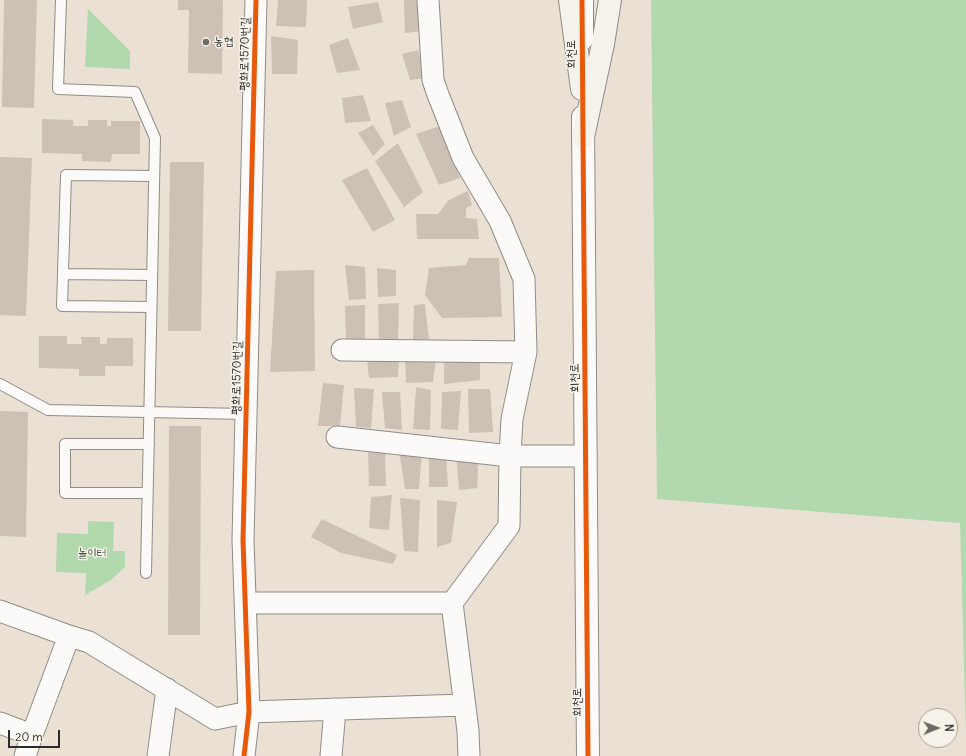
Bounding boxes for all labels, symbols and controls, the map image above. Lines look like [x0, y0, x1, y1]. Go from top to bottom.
street label: 평화로1570번길 [237, 17, 253, 91]
place label: 농협 [214, 35, 233, 49]
marker: 농협 [201, 37, 211, 47]
street label: 회천로 [565, 40, 579, 68]
street label: 평화로1570번길 [229, 341, 245, 415]
street label: 회천로 [568, 363, 582, 393]
park label: 놀이터 [78, 547, 106, 561]
street label: 회천로 [571, 688, 585, 716]
north arrow [918, 708, 958, 748]
scale bar [10, 722, 62, 748]
text: N [942, 724, 956, 732]
text: 20 m [15, 729, 43, 744]

